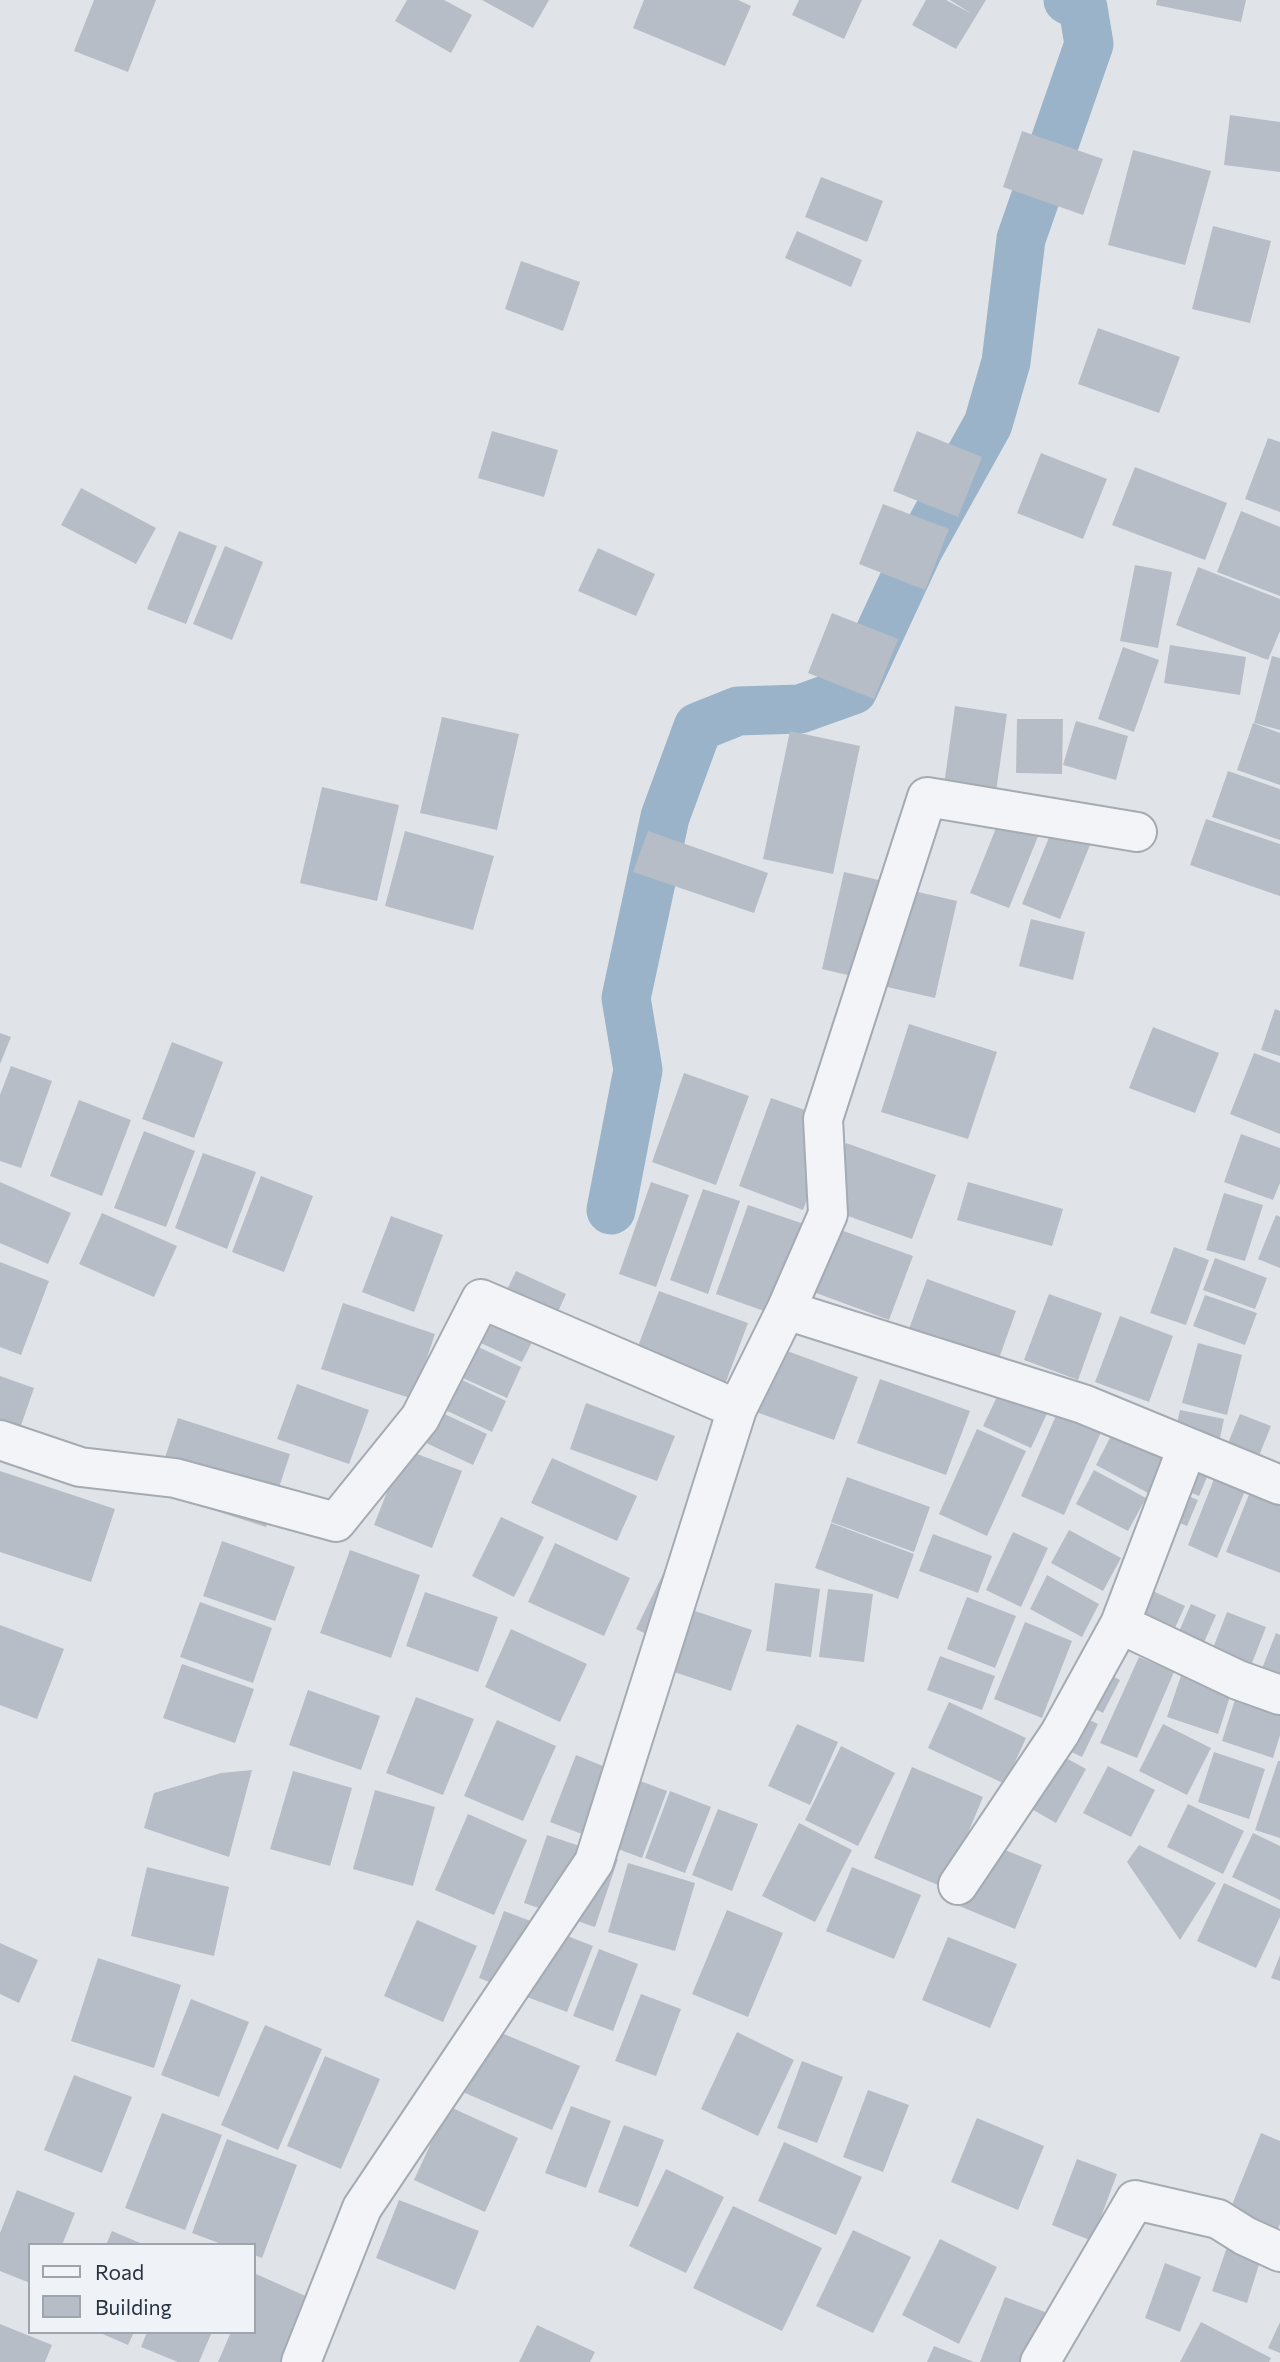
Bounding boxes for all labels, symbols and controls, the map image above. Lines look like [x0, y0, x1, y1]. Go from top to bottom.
legend [28, 2243, 256, 2334]
text: Road [95, 2259, 144, 2284]
text: Building [95, 2294, 172, 2319]

